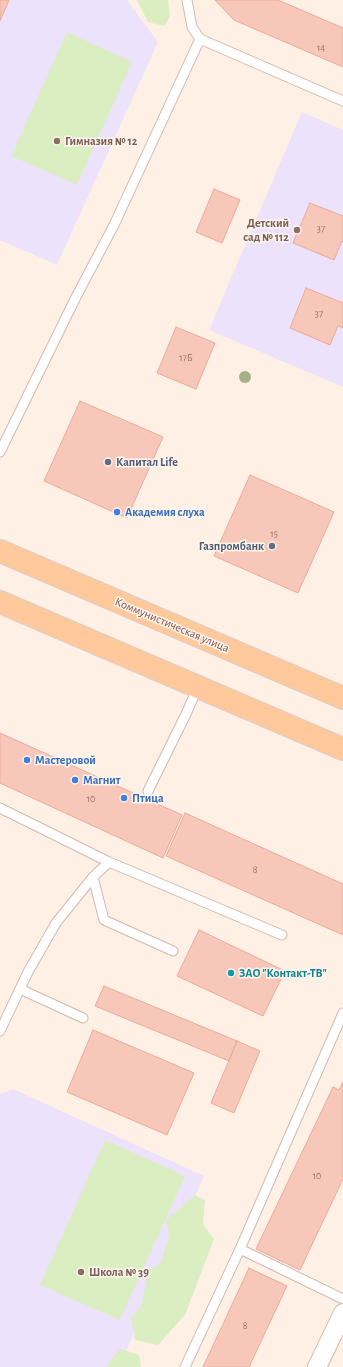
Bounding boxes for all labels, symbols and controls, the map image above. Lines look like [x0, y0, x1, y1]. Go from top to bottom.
house number: 14 [317, 42, 325, 54]
place label: Гимназия № 12 [65, 134, 138, 148]
marker: Гимназия № 12 [52, 136, 62, 146]
place label: Детский сад № 112 [243, 216, 289, 244]
house number: 37 [317, 223, 325, 235]
marker: Детский сад № 112 [292, 225, 302, 235]
house number: 37 [315, 308, 323, 320]
house number: 17Б [179, 352, 193, 364]
place label: Капитал Life [116, 455, 178, 469]
marker: Капитал Life [103, 457, 113, 467]
place label: Академия слуха [125, 505, 205, 519]
marker: Академия слуха [112, 507, 122, 517]
house number: 15 [270, 528, 278, 540]
place label: Газпромбанк [199, 539, 264, 553]
marker: Газпромбанк [267, 541, 277, 551]
street label: Коммунистическая улица [113, 594, 231, 656]
place label: Мастеровой [35, 753, 96, 767]
marker: Мастеровой [22, 755, 32, 765]
place label: Магнит [83, 773, 120, 787]
marker: Магнит [70, 775, 80, 785]
place label: Птица [132, 791, 164, 805]
house number: 10 [87, 793, 95, 805]
marker: Птица [119, 793, 129, 803]
house number: 8 [253, 864, 257, 876]
place label: ЗАО "Контакт-ТВ" [239, 966, 327, 980]
marker: ЗАО "Контакт-ТВ" [226, 968, 236, 978]
house number: 10 [313, 1170, 321, 1182]
place label: Школа № 39 [89, 1265, 149, 1279]
marker: Школа № 39 [76, 1267, 86, 1277]
house number: 8 [243, 1320, 247, 1332]

